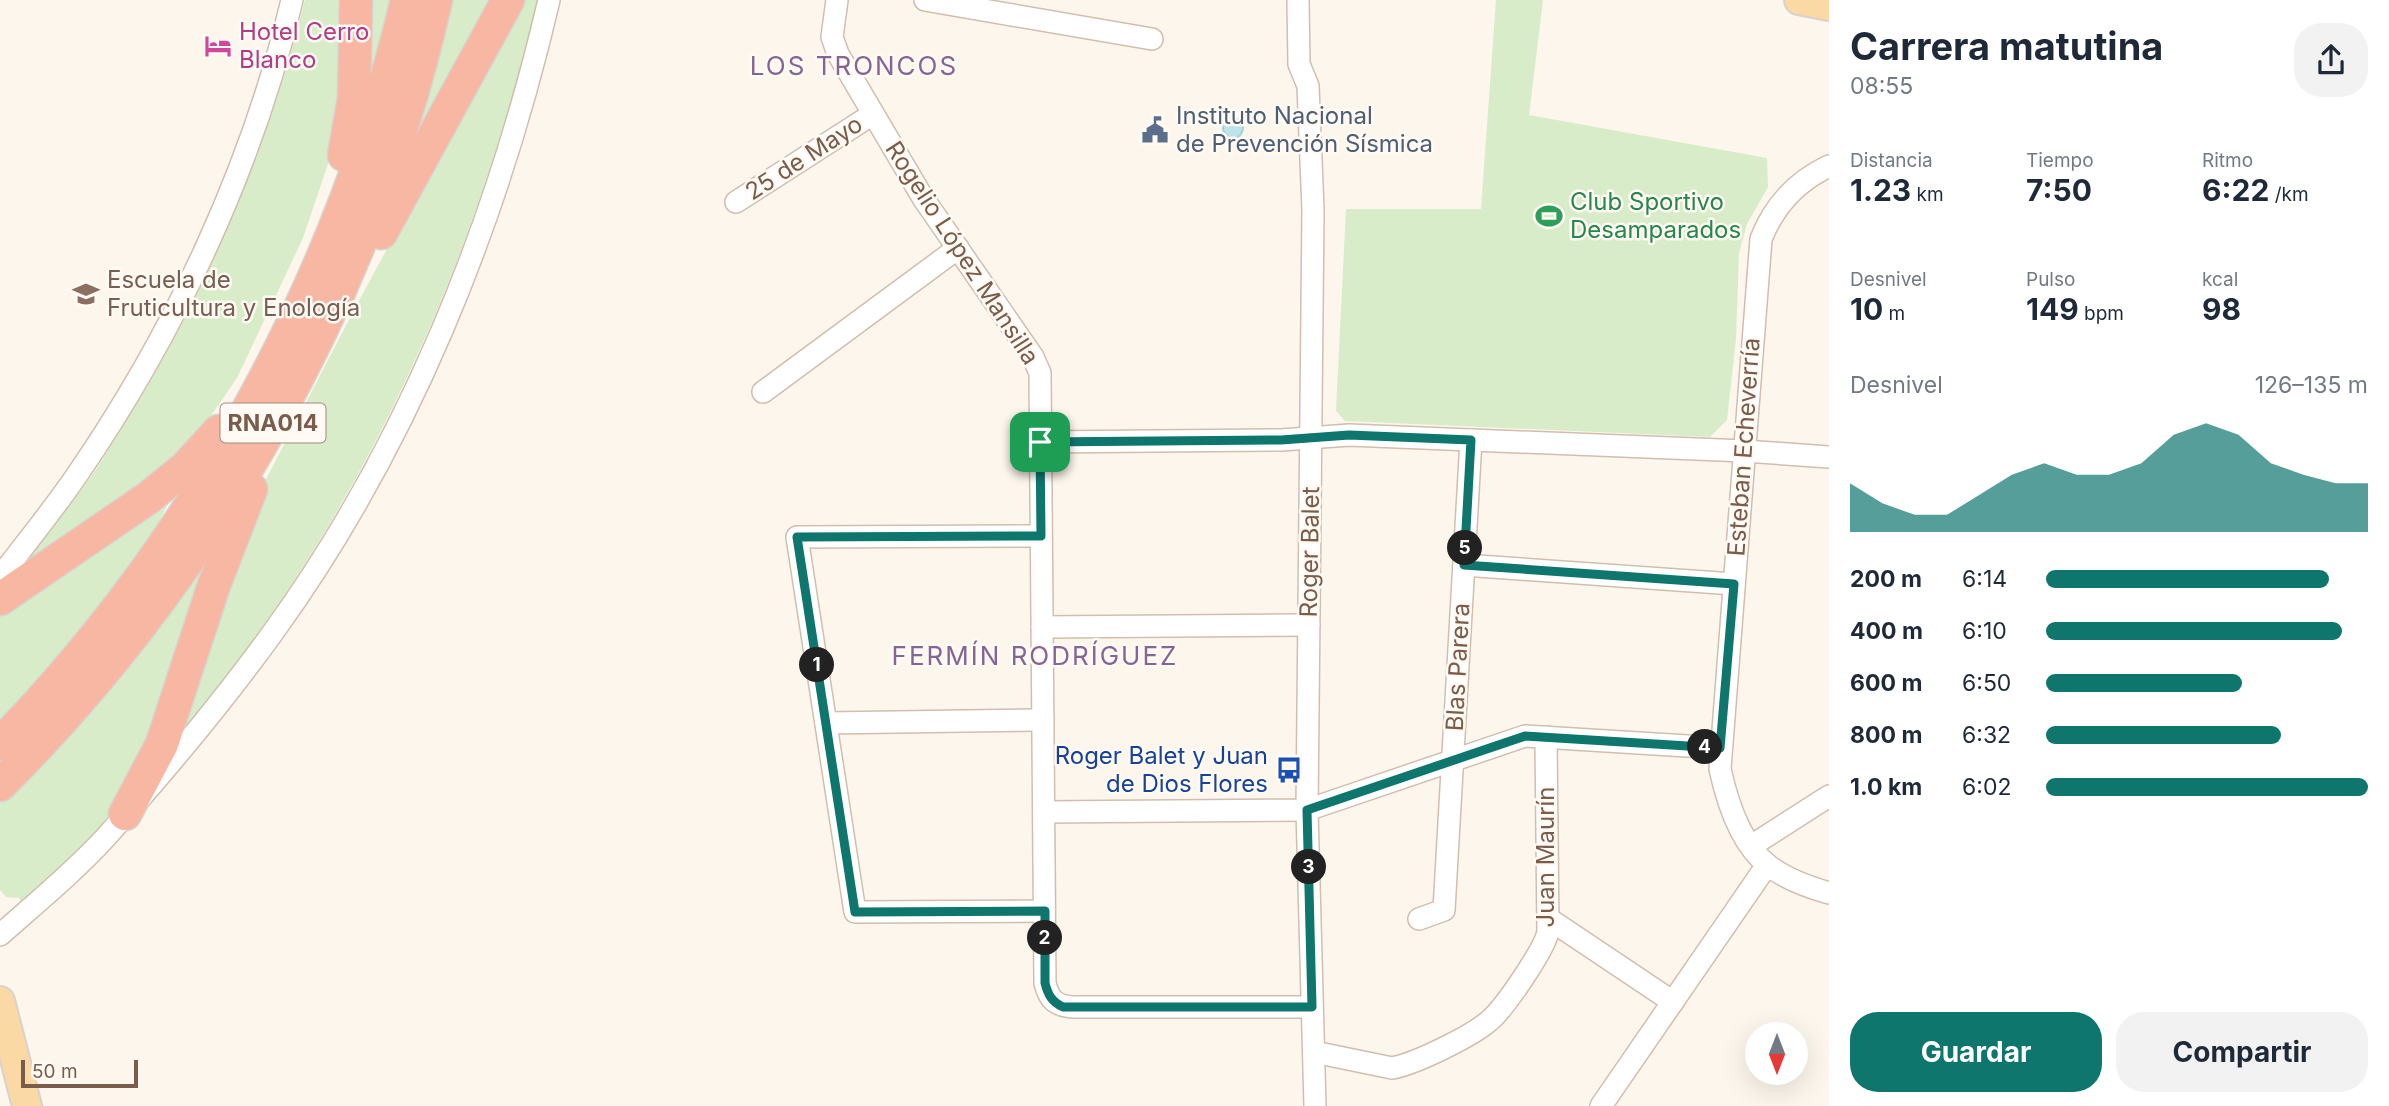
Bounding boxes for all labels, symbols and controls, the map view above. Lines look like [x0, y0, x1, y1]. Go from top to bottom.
place label: Hotel Cerro Blanco [239, 17, 369, 74]
text: Carrera matutina [1850, 23, 2163, 69]
button: share [2294, 23, 2368, 97]
hotel icon: Hotel Cerro Blanco [203, 31, 233, 61]
district label: LOS TRONCOS [750, 50, 958, 81]
text: 08:55 [1850, 72, 1913, 100]
place label: Instituto Nacional de Prevención Sísmica [1176, 101, 1433, 158]
street label: 25 de Mayo [740, 109, 868, 206]
public building icon: Instituto Nacional de Prevención Sísmica [1140, 115, 1170, 145]
street label: Rogelio López Mansilla [879, 136, 1045, 370]
text: Distancia [1850, 149, 1933, 172]
text: Tiempo [2026, 149, 2094, 172]
text: Ritmo [2202, 149, 2253, 172]
text: 1.23 [1850, 172, 1911, 208]
text: 7:50 [2026, 172, 2092, 208]
text: 6:22 [2202, 172, 2269, 208]
text: km [1911, 183, 1944, 206]
text: /km [2269, 183, 2309, 206]
place label: Club Sportivo Desamparados [1570, 187, 1741, 244]
sports icon: Club Sportivo Desamparados [1534, 201, 1564, 231]
place label: Escuela de Fruticultura y Enología [107, 265, 360, 322]
text: Desnivel [1850, 268, 1927, 291]
text: Pulso [2026, 268, 2075, 291]
text: kcal [2202, 268, 2238, 291]
school or university icon: Escuela de Fruticultura y Enología [71, 279, 101, 309]
text: 10 [1850, 291, 1883, 327]
text: 149 [2026, 291, 2079, 327]
text: 98 [2202, 291, 2241, 327]
text: m [1883, 302, 1905, 325]
text: bpm [2079, 302, 2124, 325]
street label: Esteban Echeverría [1721, 337, 1766, 557]
text: Desnivel [1850, 371, 1943, 399]
text: 126–135 m [2255, 371, 2368, 399]
road number: RNA014 [220, 404, 326, 442]
pin [1010, 412, 1070, 472]
icon: arrive [1021, 423, 1059, 461]
street label: Roger Balet [1294, 486, 1325, 618]
pin: 5 [1448, 530, 1482, 566]
text: 5 [1458, 536, 1471, 559]
text: 200 m [1850, 565, 1922, 593]
text: 6:14 [1962, 565, 2007, 593]
street label: Blas Parera [1440, 602, 1475, 732]
text: 400 m [1850, 617, 1923, 645]
text: 6:10 [1962, 617, 2007, 645]
district label: FERMÍN RODRÍGUEZ [892, 640, 1178, 671]
pin: 1 [800, 648, 834, 682]
text: 1 [812, 653, 821, 676]
text: 600 m [1850, 669, 1922, 697]
text: 6:50 [1962, 669, 2011, 697]
text: 800 m [1850, 721, 1922, 749]
text: 6:32 [1962, 721, 2011, 749]
pin: 4 [1688, 730, 1722, 764]
text: 4 [1698, 735, 1711, 758]
place label: Roger Balet y Juan de Dios Flores [1055, 741, 1268, 798]
bus stop icon: Roger Balet y Juan de Dios Flores [1274, 755, 1304, 785]
text: 1.0 km [1850, 773, 1922, 801]
text: 6:02 [1962, 773, 2011, 801]
street label: Juan Maurín [1531, 786, 1560, 928]
pin: 3 [1292, 850, 1326, 884]
text: 3 [1302, 855, 1315, 878]
pin: 2 [1028, 920, 1062, 956]
text: 2 [1039, 926, 1050, 949]
button: Guardar [1850, 1012, 2102, 1092]
button: Compartir [2116, 1012, 2368, 1092]
north arrow [1745, 1022, 1808, 1085]
map controls [1745, 1022, 1808, 1085]
scale bar [21, 1057, 138, 1089]
text: 50 m [32, 1060, 78, 1083]

